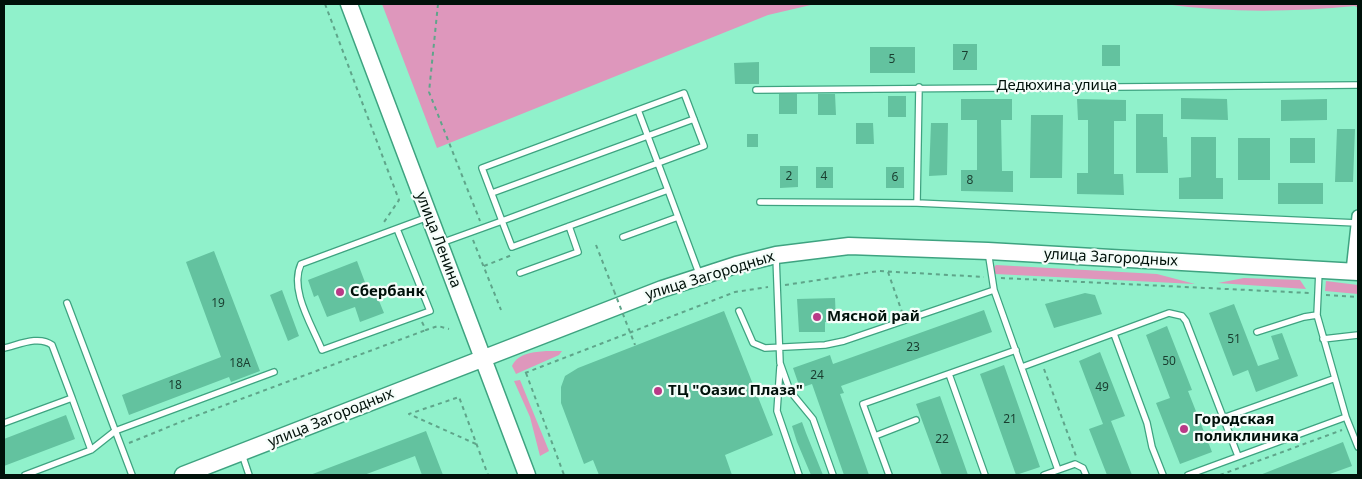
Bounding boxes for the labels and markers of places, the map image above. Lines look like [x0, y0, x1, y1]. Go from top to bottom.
place label: Сбербанк [350, 283, 425, 301]
marker: Сбербанк [334, 286, 346, 298]
place label: Мясной рай [827, 308, 920, 326]
marker: Мясной рай [811, 311, 823, 323]
place label: ТЦ "Оазис Плаза" [668, 382, 803, 400]
marker: ТЦ "Оазис Плаза" [652, 385, 664, 397]
place label: Городская поликлиника [1194, 411, 1299, 446]
marker: Городская поликлиника [1178, 423, 1190, 435]

